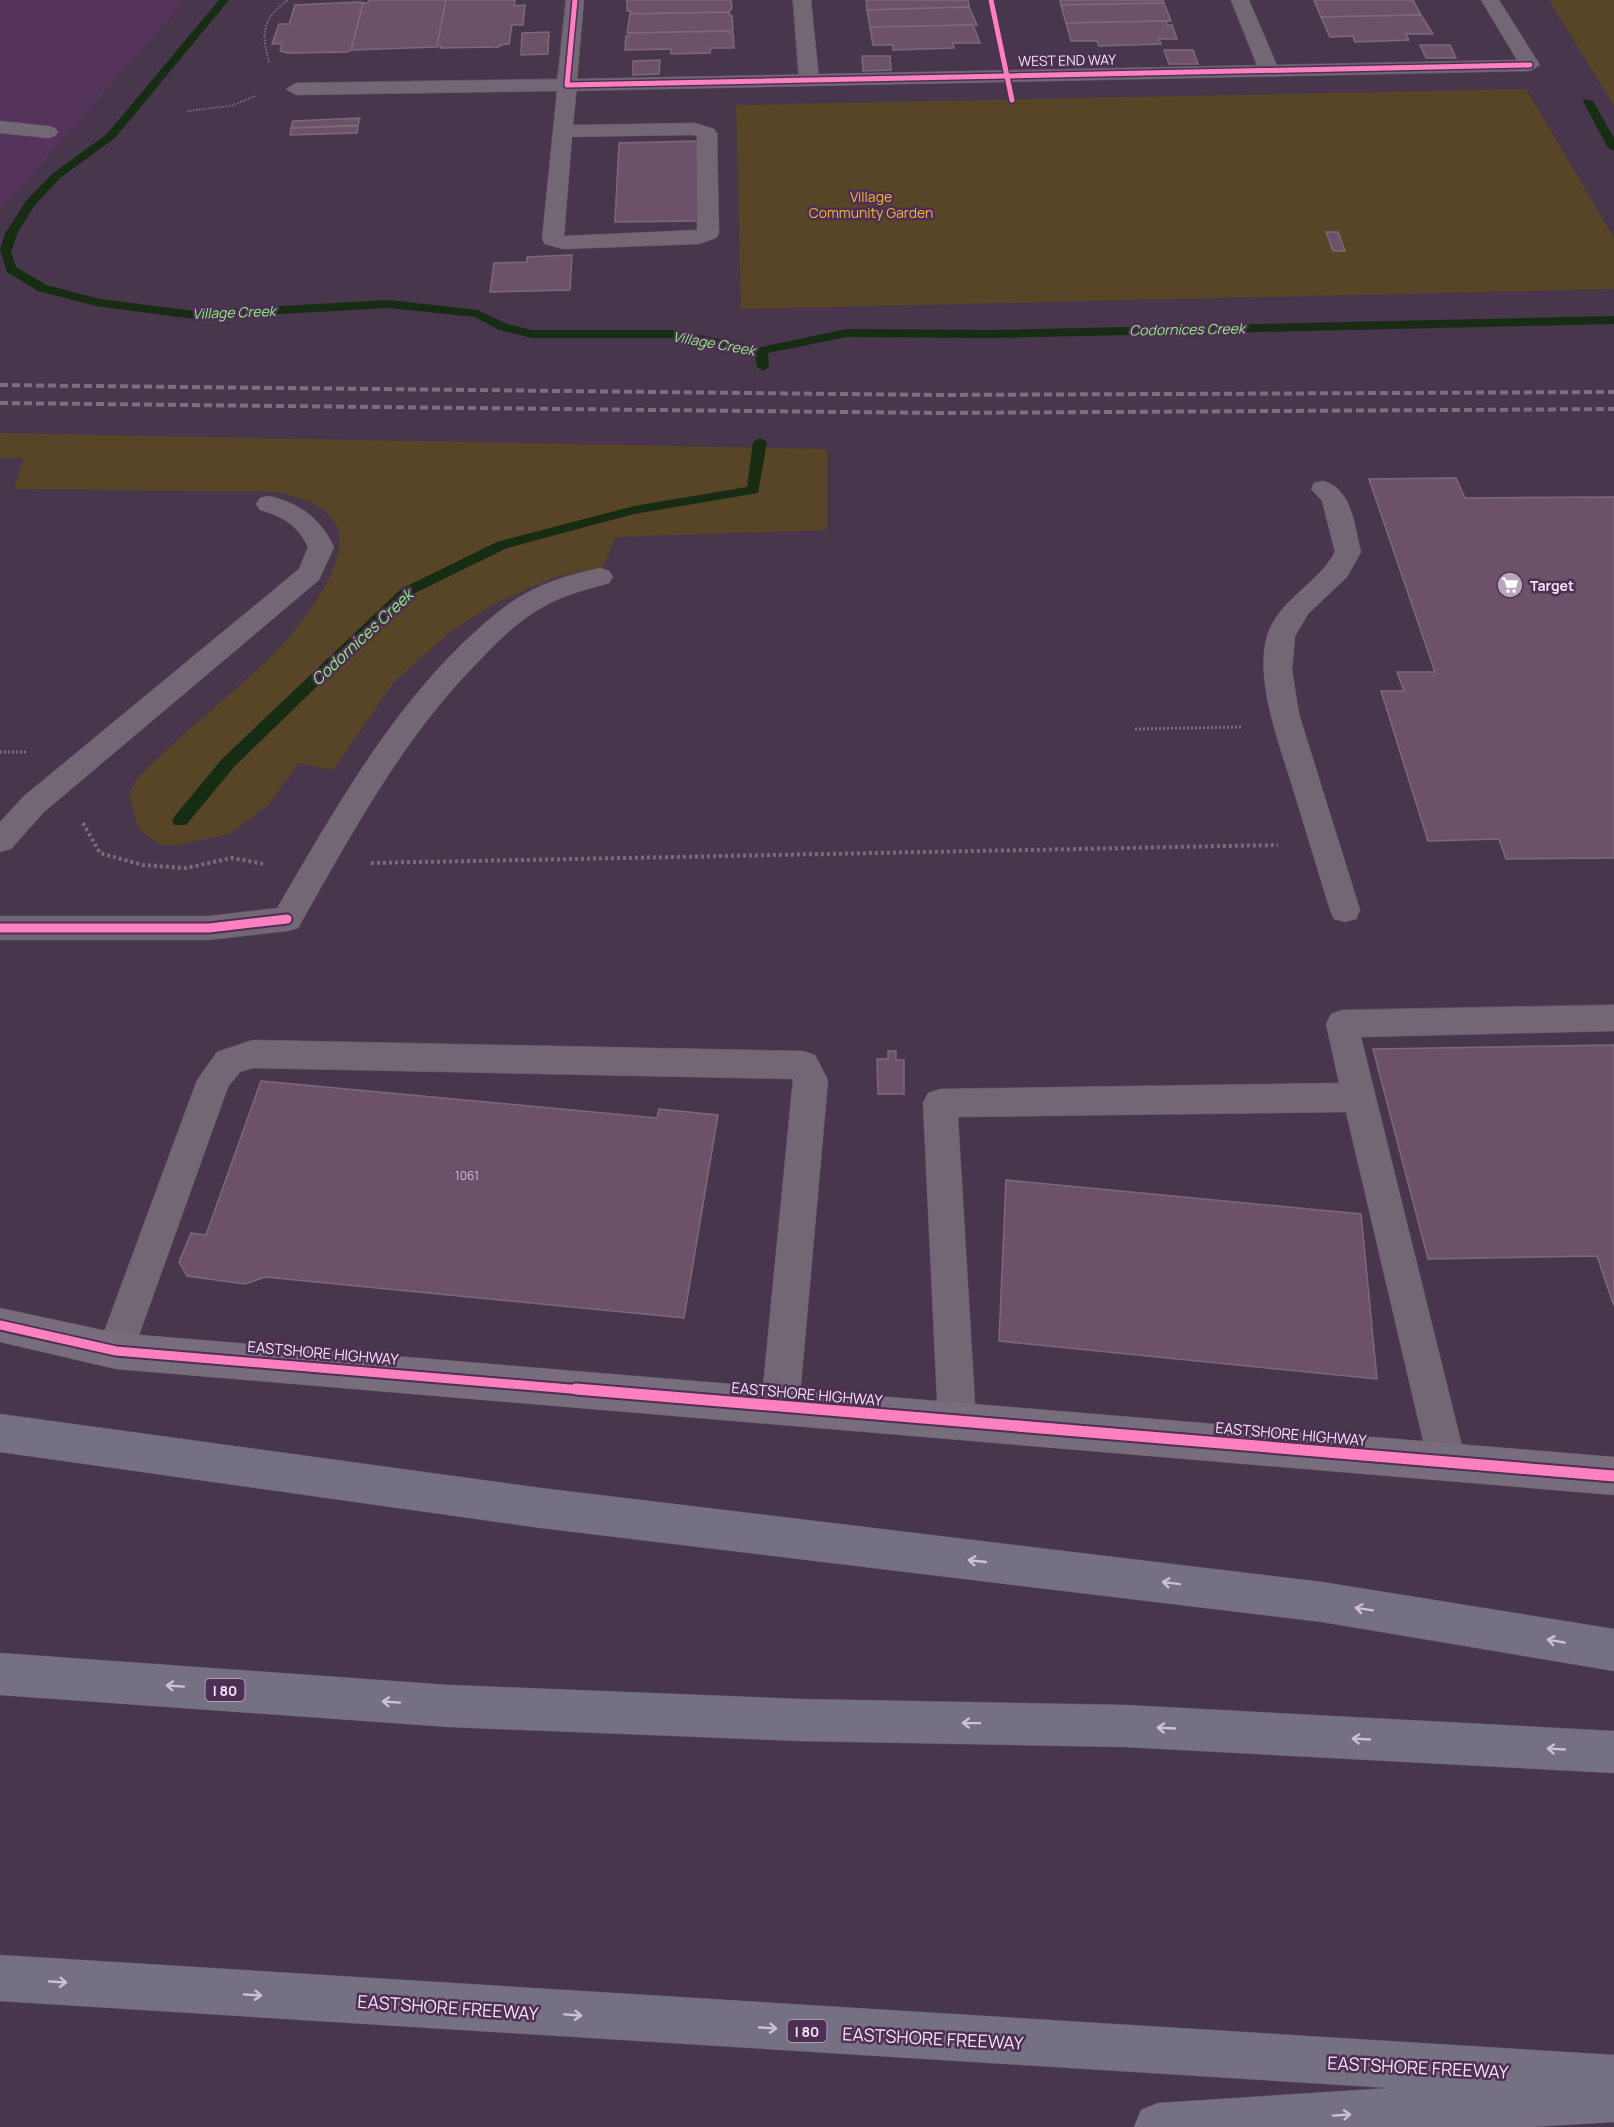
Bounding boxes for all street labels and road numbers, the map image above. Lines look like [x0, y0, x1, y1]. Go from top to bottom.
street label: WEST END WAY [1018, 50, 1116, 70]
street label: EASTSHORE HIGHWAY [246, 1336, 400, 1370]
street label: EASTSHORE HIGHWAY [730, 1377, 884, 1411]
street label: EASTSHORE HIGHWAY [1214, 1417, 1368, 1451]
road number: I 80 [206, 1679, 244, 1701]
street label: EASTSHORE FREEWAY [357, 1989, 540, 2025]
road number: I 80 [788, 2020, 826, 2042]
street label: EASTSHORE FREEWAY [842, 2021, 1025, 2055]
street label: EASTSHORE FREEWAY [1327, 2050, 1510, 2084]

